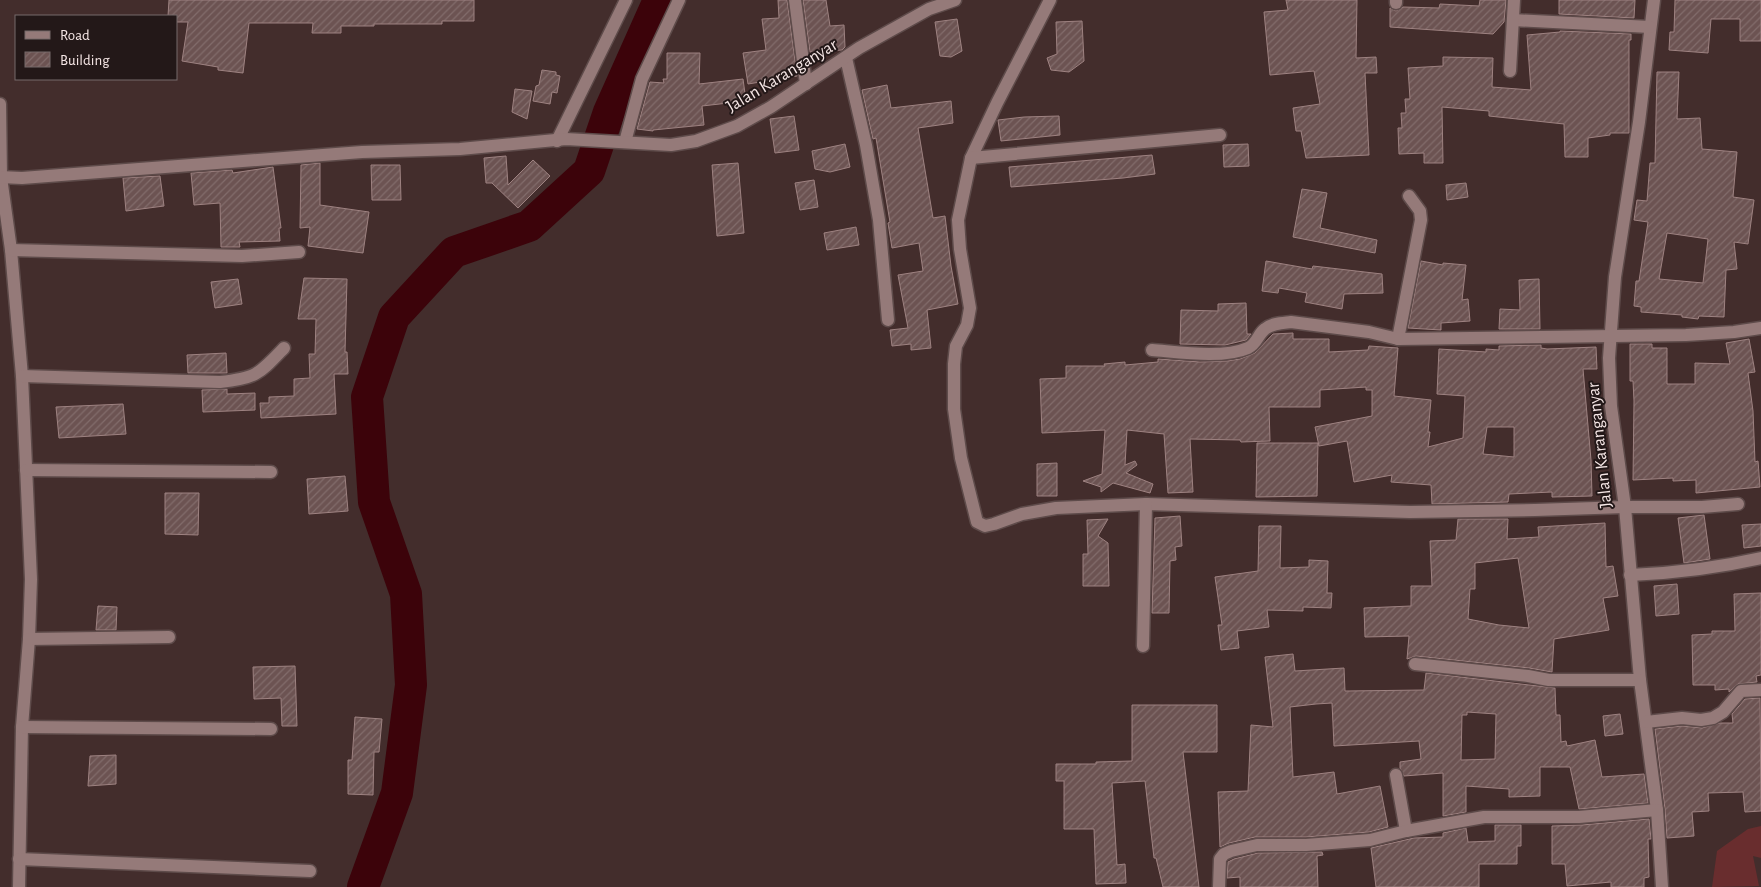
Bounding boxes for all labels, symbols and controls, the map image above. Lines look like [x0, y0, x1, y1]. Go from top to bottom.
legend [15, 15, 178, 80]
text: Road [60, 28, 90, 43]
street label: Jalan Karanganyar [723, 36, 841, 116]
text: Building [60, 53, 110, 68]
street label: Jalan Karanganyar [1584, 381, 1616, 509]

